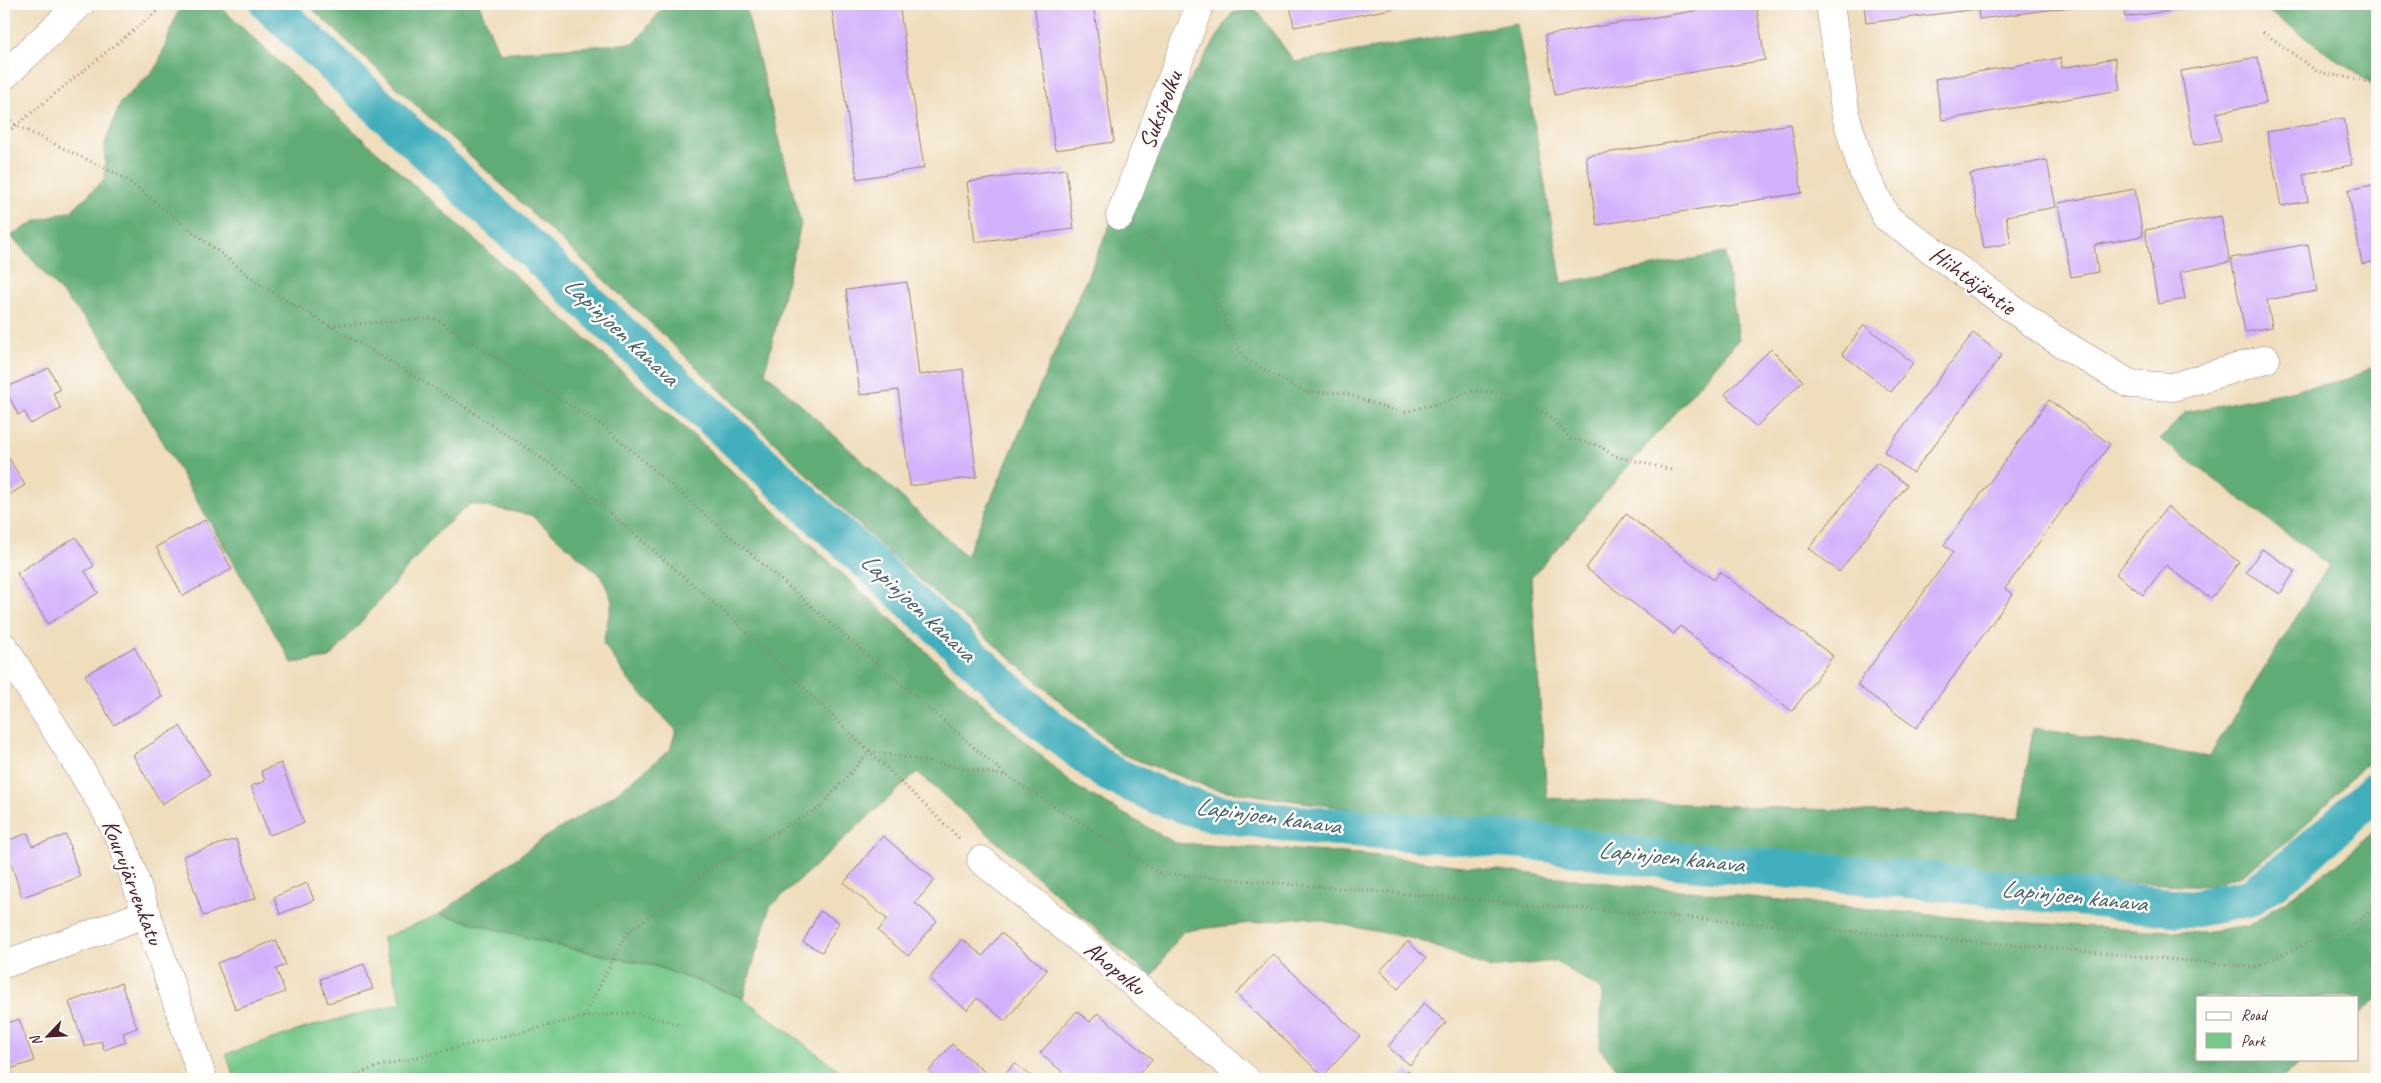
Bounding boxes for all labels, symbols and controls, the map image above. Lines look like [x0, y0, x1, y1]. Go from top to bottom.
street label: Suksipolku [1131, 65, 1189, 153]
street label: Hiihtäjäntie [1924, 239, 2024, 322]
water label: Lapinjoen kanava [557, 270, 687, 394]
water label: Lapinjoen kanava [854, 546, 984, 670]
water label: Lapinjoen kanava [1194, 790, 1345, 842]
street label: Kourujärvenkatu [95, 815, 171, 951]
water label: Lapinjoen kanava [1597, 833, 1747, 881]
water label: Lapinjoen kanava [2000, 872, 2150, 920]
street label: Ahopolku [1078, 934, 1154, 1003]
legend [2196, 996, 2358, 1060]
text: Road [2241, 1006, 2268, 1025]
north arrow [22, 1010, 72, 1060]
text: N [26, 1032, 46, 1049]
text: Park [2241, 1032, 2266, 1051]

